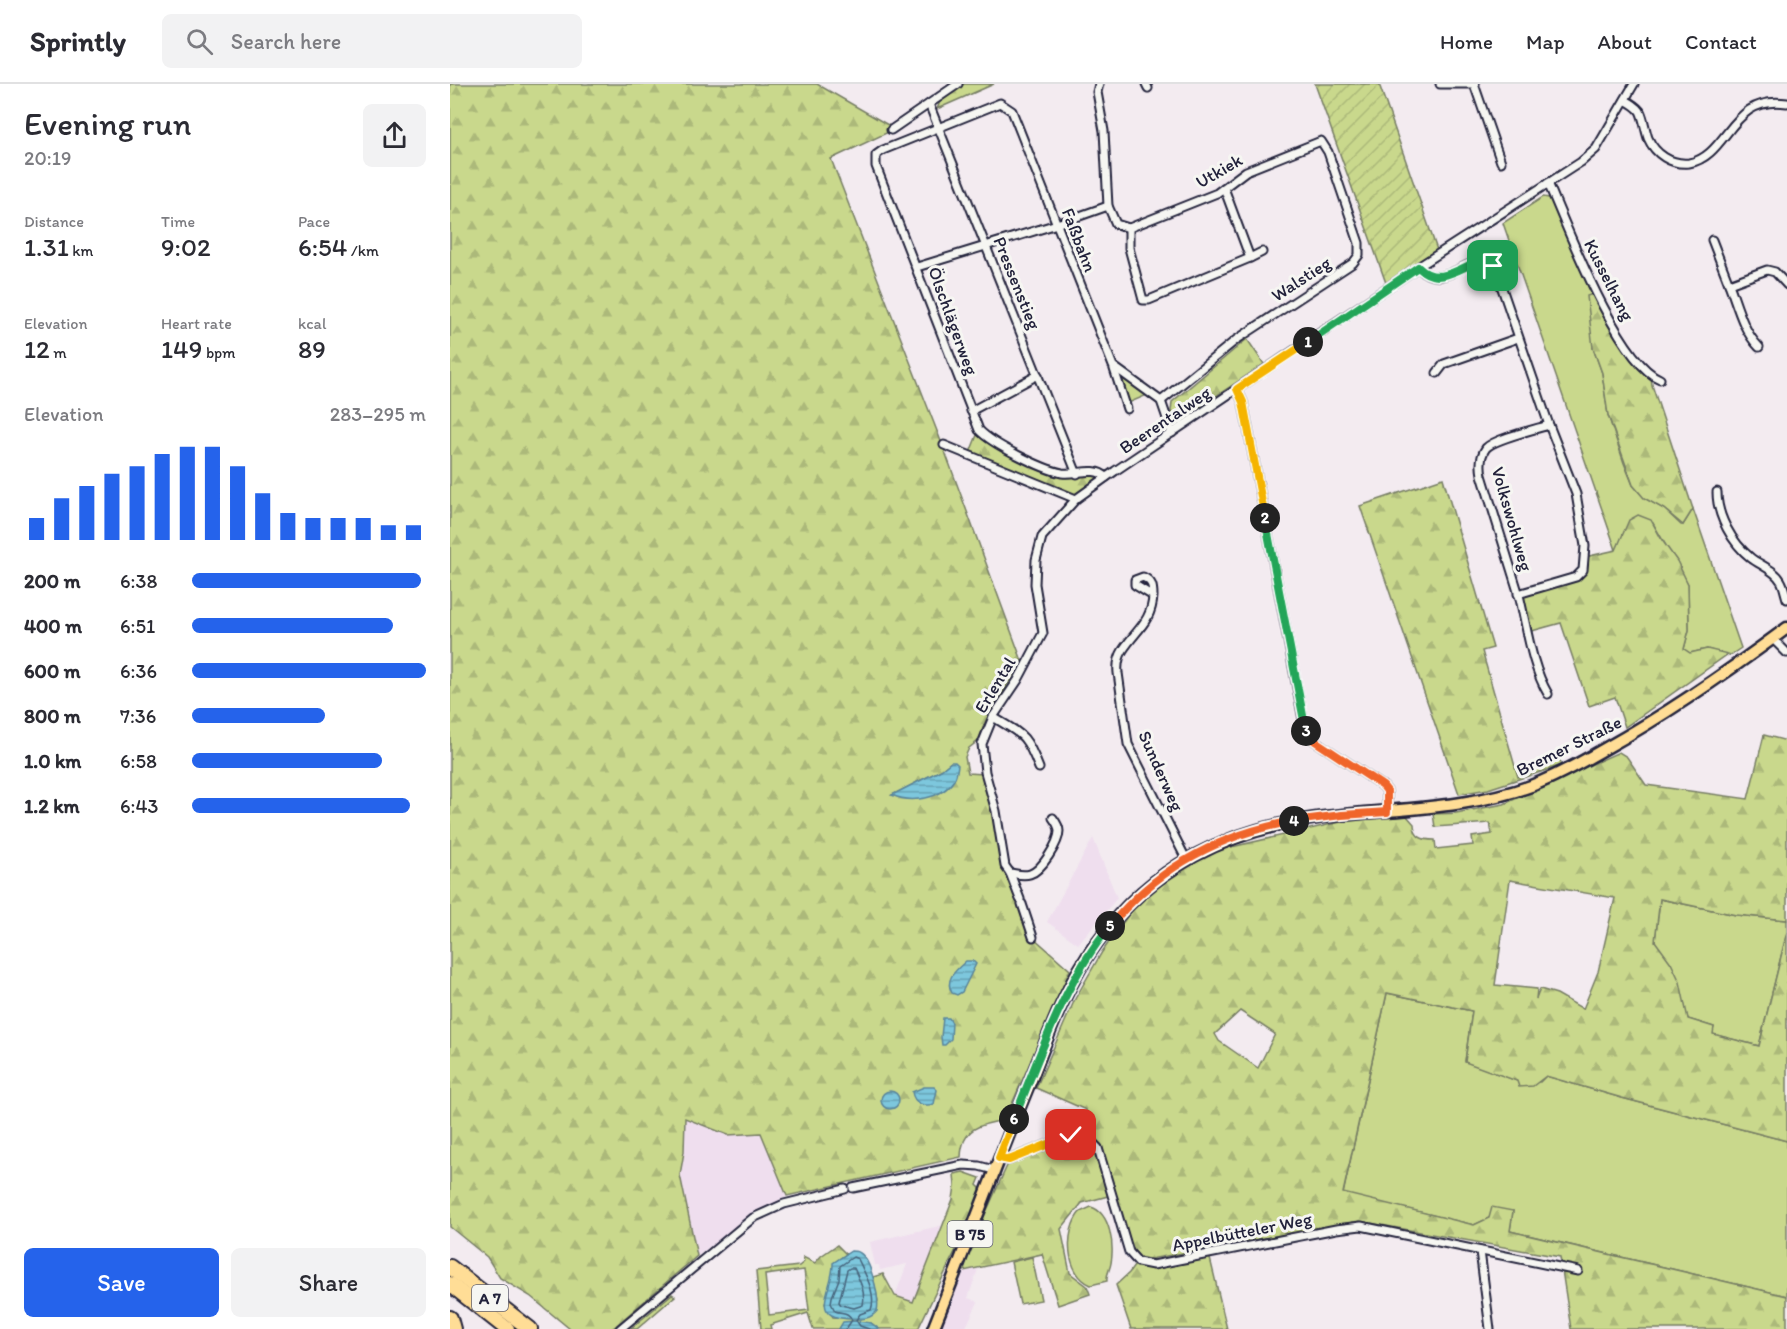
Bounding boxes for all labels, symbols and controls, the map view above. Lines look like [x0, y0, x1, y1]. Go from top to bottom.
search box [162, 14, 582, 68]
text: Sprintly [30, 24, 126, 58]
icon: search [183, 25, 216, 58]
text: Search here [231, 28, 341, 55]
text: Home [1440, 29, 1493, 54]
text: Map [1526, 29, 1565, 54]
text: About [1598, 29, 1652, 54]
text: Contact [1685, 29, 1757, 54]
text: Evening run [24, 104, 191, 143]
button: share [363, 104, 426, 167]
text: 20:19 [24, 146, 71, 170]
street label: Utkiek [1192, 149, 1247, 193]
street label: Faßbahn [1057, 205, 1101, 275]
text: Distance [24, 212, 84, 231]
text: Time [161, 212, 195, 231]
text: Pace [298, 212, 330, 231]
text: 1.31 [24, 231, 69, 263]
text: 9:02 [161, 231, 211, 263]
text: 6:54 [298, 231, 347, 263]
street label: Pressenstieg [988, 233, 1046, 333]
street label: Kusselhang [1579, 235, 1639, 325]
pin [1467, 240, 1518, 291]
text: km [69, 241, 93, 260]
text: /km [347, 241, 379, 260]
icon: arrive [1476, 249, 1509, 282]
street label: Walstieg [1267, 251, 1336, 306]
street label: Ölschlägerweg [923, 264, 983, 379]
text: Elevation [24, 314, 88, 333]
text: Heart rate [161, 314, 232, 333]
text: kcal [298, 314, 326, 333]
pin: 1 [1293, 327, 1323, 357]
text: 1 [1304, 332, 1312, 351]
text: 12 [24, 333, 50, 365]
text: 149 [161, 333, 202, 365]
text: 89 [298, 333, 326, 365]
text: m [50, 343, 67, 362]
text: bpm [202, 343, 236, 362]
street label: Beerentalweg [1115, 381, 1215, 459]
text: Elevation [24, 402, 103, 426]
text: 283–295 m [330, 402, 426, 426]
street label: Volkswohlweg [1487, 464, 1538, 574]
pin: 2 [1250, 503, 1280, 533]
text: 2 [1261, 508, 1269, 527]
text: 200 m [24, 569, 80, 593]
text: 6:38 [120, 569, 157, 593]
text: 400 m [24, 614, 82, 638]
text: 6:51 [120, 614, 155, 638]
street label: Erlental [970, 653, 1020, 717]
text: 600 m [24, 659, 81, 683]
text: 6:36 [120, 659, 157, 683]
text: 800 m [24, 704, 81, 728]
text: 7:36 [120, 704, 156, 728]
street label: Bremer Straße [1513, 711, 1625, 781]
pin: 3 [1291, 716, 1321, 746]
text: 3 [1302, 721, 1310, 740]
street label: Sunderweg [1134, 727, 1189, 815]
text: 1.0 km [24, 749, 81, 773]
text: 6:58 [120, 749, 157, 773]
text: 1.2 km [24, 794, 80, 818]
text: 6:43 [120, 794, 158, 818]
pin: 4 [1279, 806, 1309, 836]
text: 4 [1289, 811, 1299, 830]
pin: 5 [1095, 911, 1125, 941]
text: 5 [1106, 916, 1114, 935]
pin: 6 [999, 1104, 1029, 1134]
text: 6 [1010, 1109, 1018, 1128]
pin [1045, 1109, 1096, 1160]
icon: check [1054, 1118, 1087, 1151]
street label: Appelbütteler Weg [1170, 1208, 1314, 1256]
road number: B 75 [948, 1221, 992, 1247]
button: Save [24, 1248, 219, 1317]
button: Share [231, 1248, 426, 1317]
road number: A 7 [472, 1285, 508, 1311]

